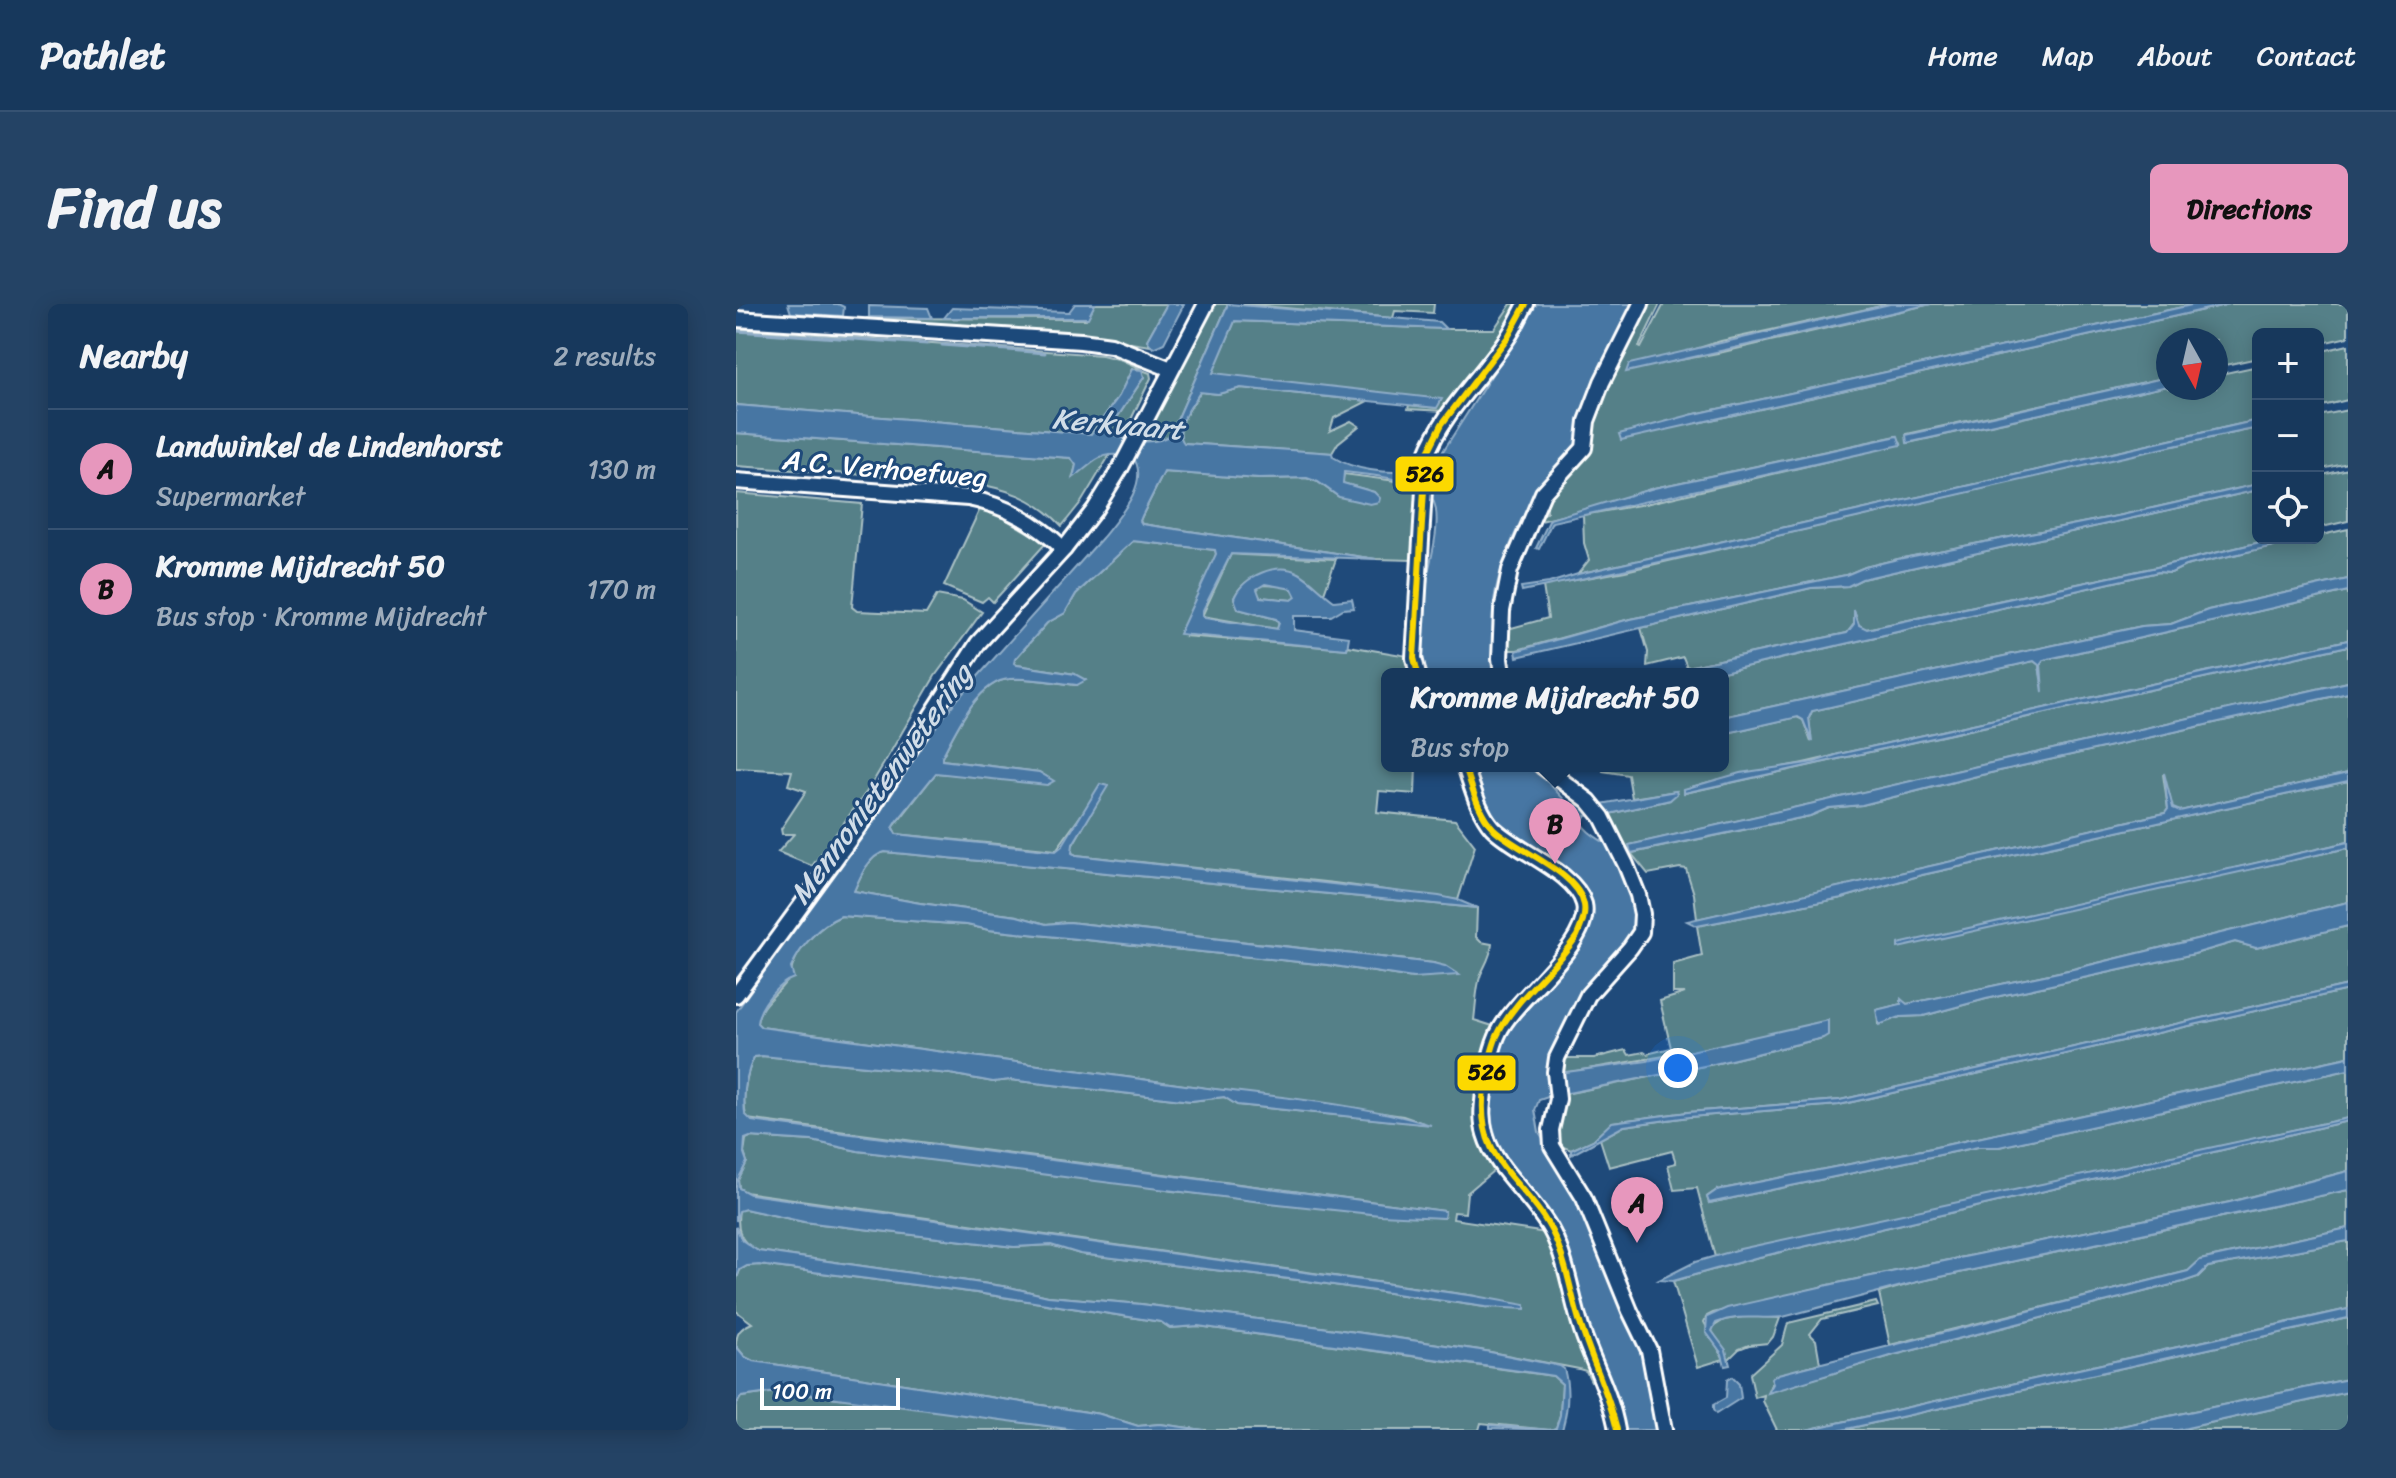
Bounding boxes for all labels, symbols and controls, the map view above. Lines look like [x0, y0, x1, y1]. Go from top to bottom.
text: Pathlet [40, 22, 166, 89]
text: Home [1928, 31, 1998, 80]
text: Map [2042, 31, 2093, 80]
text: About [2137, 31, 2213, 80]
text: Contact [2257, 31, 2356, 80]
text: Find us [48, 159, 221, 258]
button: Directions [2150, 164, 2348, 253]
text: Nearby [80, 326, 188, 386]
north arrow [2156, 328, 2228, 400]
map controls [2252, 328, 2324, 544]
button: + [2252, 328, 2324, 400]
text: 2 results [554, 333, 656, 379]
water label: Kerkvaart [1050, 391, 1189, 457]
button: − [2252, 400, 2324, 472]
text: Landwinkel de Lindenhorst [156, 419, 503, 473]
street label: A.C. Verhoefweg [780, 435, 989, 502]
text: A [97, 446, 115, 492]
text: 130 m [587, 446, 656, 492]
line badge: 526 [1394, 455, 1455, 493]
text: 526 [1406, 455, 1444, 494]
button: locate [2252, 472, 2324, 544]
text: Supermarket [156, 473, 305, 519]
text: Kromme Mijdrecht 50 [156, 539, 445, 593]
text: B [98, 566, 114, 612]
text: 170 m [587, 566, 656, 612]
text: Bus stop · Kromme Mijdrecht [156, 593, 486, 639]
water label: Mennonietenwetering [775, 649, 989, 916]
popup [1381, 668, 1729, 772]
text: Kromme Mijdrecht 50 [1411, 670, 1700, 724]
text: Bus stop [1411, 724, 1509, 770]
pin: B [1529, 798, 1581, 864]
your location [1658, 1048, 1698, 1088]
text: 526 [1468, 1053, 1506, 1092]
line badge: 526 [1456, 1054, 1517, 1092]
pin: A [1611, 1177, 1663, 1243]
text: 100 m [772, 1372, 832, 1411]
scale bar [760, 1374, 900, 1410]

